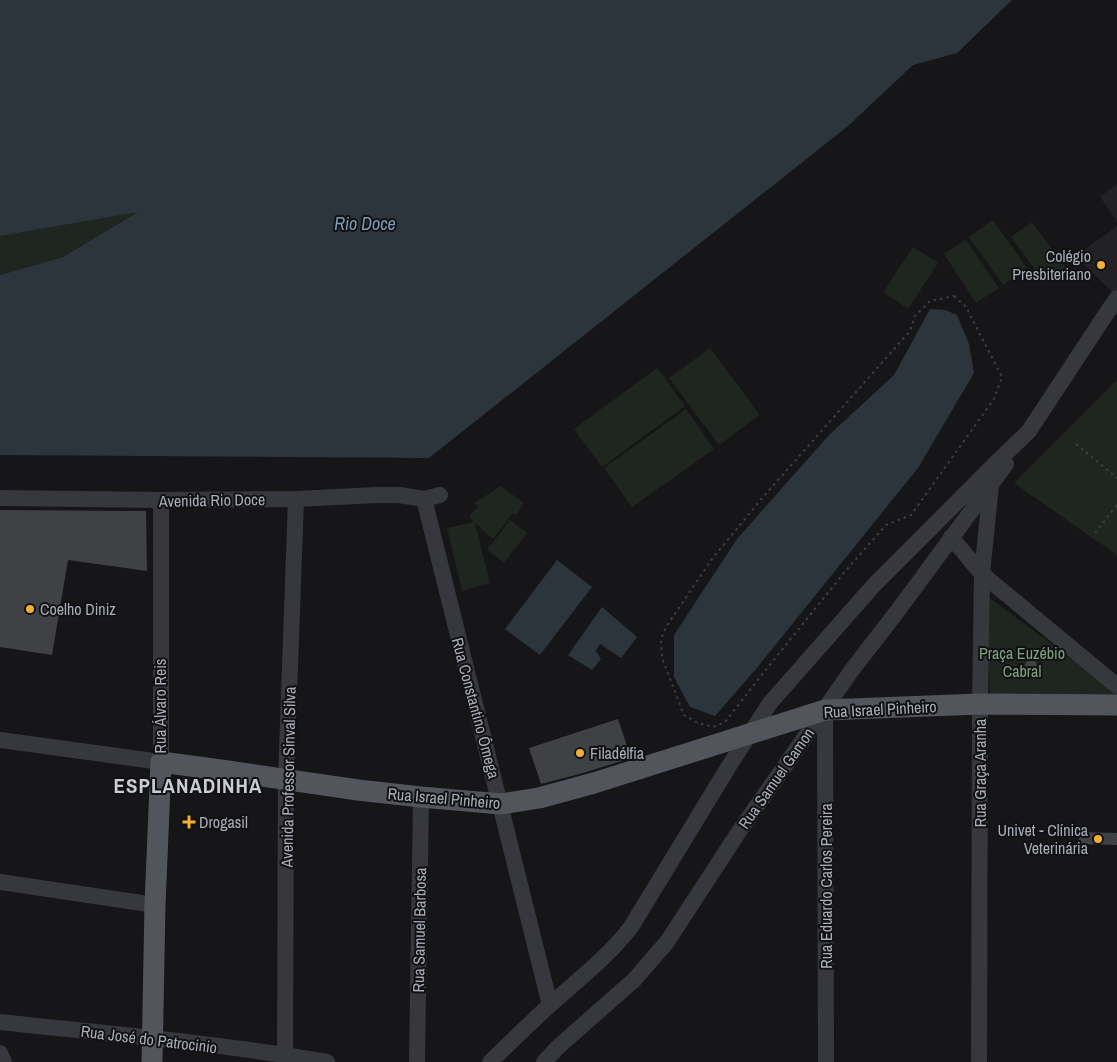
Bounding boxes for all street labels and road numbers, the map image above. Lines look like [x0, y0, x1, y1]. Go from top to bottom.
street label: Avenida Rio Doce [158, 488, 265, 512]
street label: Rua Constantino Ômega [447, 635, 506, 782]
street label: Rua Álvaro Reis [149, 659, 171, 753]
street label: Avenida Professor Sinval Silva [275, 686, 301, 868]
street label: Rua Israel Pinheiro [823, 695, 937, 723]
street label: Rua Graça Aranha [969, 718, 991, 827]
street label: Rua Samuel Gamon [733, 723, 819, 833]
street label: Rua Israel Pinheiro [387, 782, 501, 814]
street label: Rua Eduardo Carlos Pereira [815, 803, 837, 969]
street label: Rua Samuel Barbosa [407, 867, 431, 993]
street label: Rua José do Patrocinio [80, 1020, 218, 1058]

